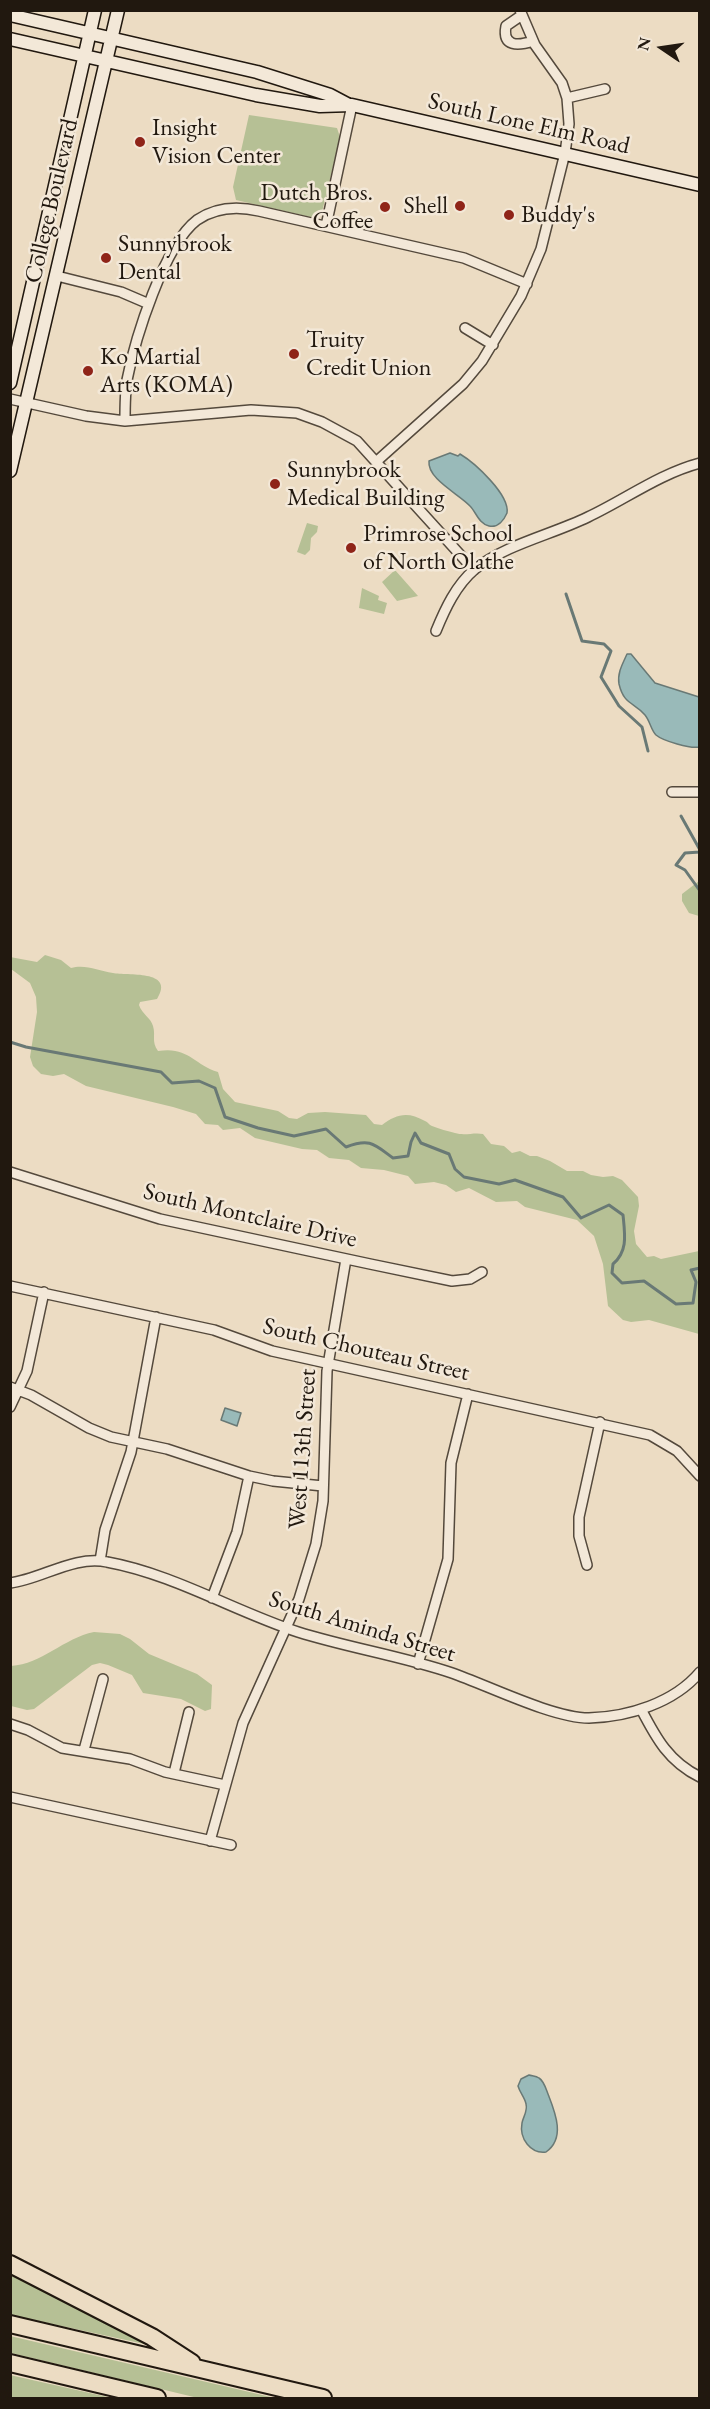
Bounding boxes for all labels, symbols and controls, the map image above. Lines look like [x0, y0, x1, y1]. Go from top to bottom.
north arrow [632, 18, 692, 78]
text: N [632, 35, 656, 53]
street label: South Lone Elm Road [425, 87, 633, 161]
place label: Insight Vision Center [152, 114, 280, 170]
street label: College Boulevard [19, 116, 85, 286]
marker: Insight Vision Center [133, 135, 147, 149]
place label: Dutch Bros. Coffee [261, 179, 373, 235]
place label: Shell [404, 192, 448, 220]
marker: Shell [453, 199, 467, 213]
marker: Dutch Bros. Coffee [378, 200, 392, 214]
place label: Buddy's [521, 201, 595, 229]
marker: Buddy's [502, 208, 516, 222]
place label: Sunnybrook Dental [118, 230, 232, 286]
marker: Sunnybrook Dental [99, 251, 113, 265]
place label: Truity Credit Union [306, 326, 431, 382]
place label: Ko Martial Arts (KOMA) [100, 343, 233, 399]
marker: Truity Credit Union [287, 347, 301, 361]
marker: Ko Martial Arts (KOMA) [81, 364, 95, 378]
place label: Sunnybrook Medical Building [287, 456, 444, 512]
marker: Sunnybrook Medical Building [268, 477, 282, 491]
place label: Primrose School of North Olathe [363, 520, 514, 576]
marker: Primrose School of North Olathe [344, 541, 358, 555]
street label: South Montclaire Drive [141, 1177, 359, 1255]
street label: South Chouteau Street [260, 1312, 472, 1388]
street label: West 113th Street [283, 1368, 323, 1530]
street label: South Aminda Street [265, 1585, 459, 1669]

